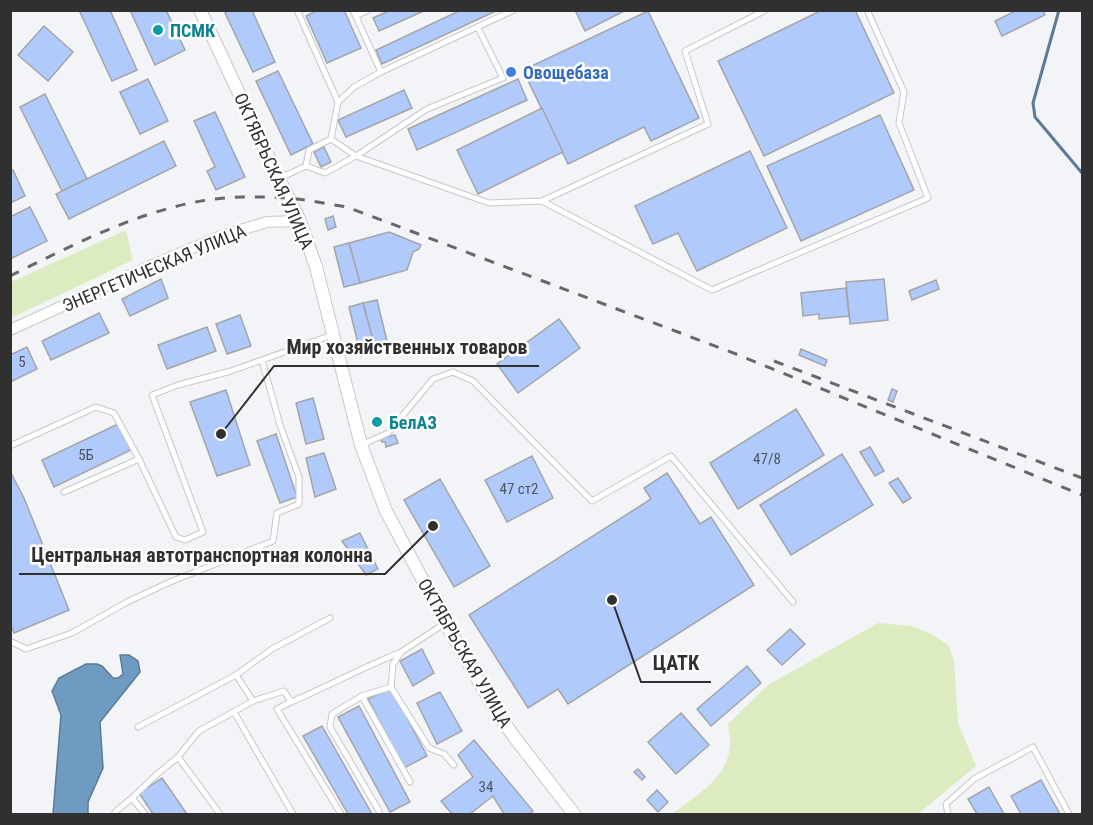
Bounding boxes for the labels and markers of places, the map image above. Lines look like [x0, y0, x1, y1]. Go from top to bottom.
place label: ПСМК [170, 20, 216, 41]
marker: ПСМК [151, 23, 165, 37]
place label: Овощебаза [523, 62, 609, 83]
marker: Овощебаза [504, 65, 518, 79]
callout: Мир хозяйственных товаров [274, 328, 539, 366]
place label: БелАЗ [389, 412, 437, 433]
marker: БелАЗ [370, 415, 384, 429]
callout: Центральная автотранспортная колонна [19, 536, 385, 574]
callout: ЦАТК [641, 644, 711, 682]

